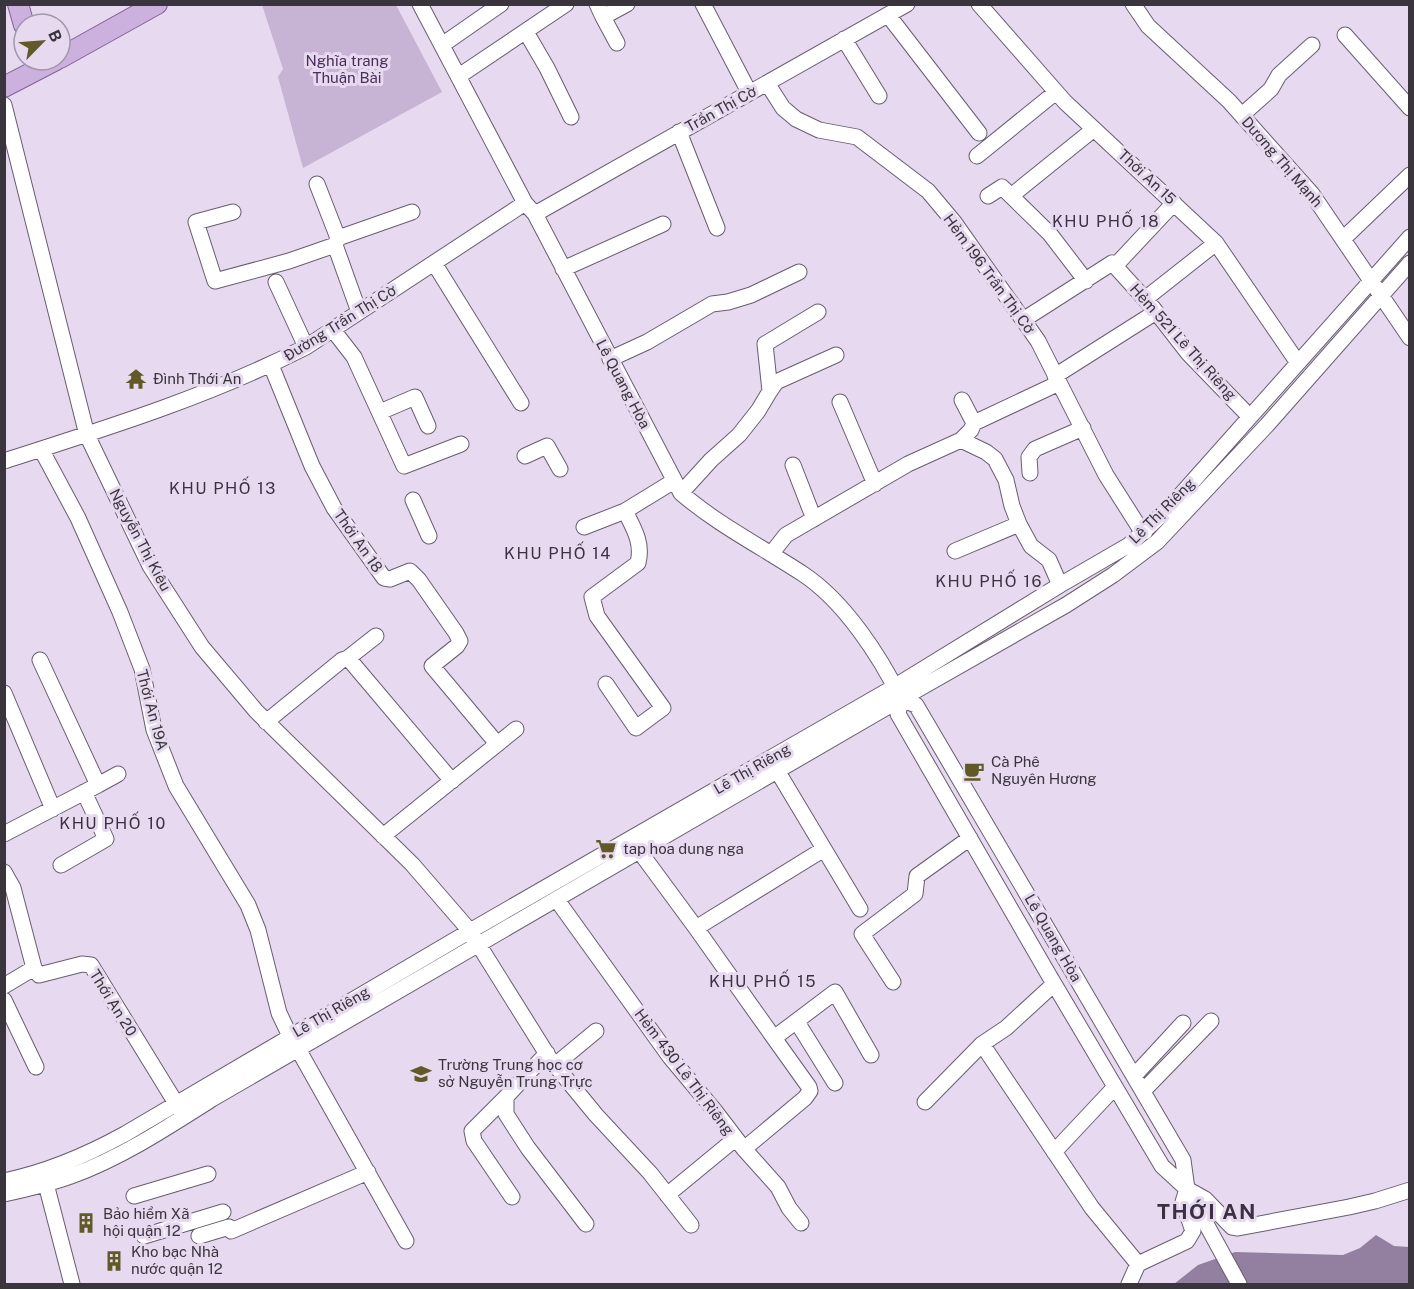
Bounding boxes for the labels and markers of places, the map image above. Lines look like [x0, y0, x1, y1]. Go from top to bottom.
temple icon: Đình Thới An [124, 367, 148, 391]
place label: Đình Thới An [153, 370, 242, 387]
place label: Cà Phê Nguyên Hương [991, 753, 1097, 787]
cafe icon: Cà Phê Nguyên Hương [962, 759, 986, 783]
supermarket icon: tap hoa dung nga [594, 837, 618, 861]
place label: tap hoa dung nga [623, 840, 744, 857]
place label: Trường Trung học cơ sở Nguyễn Trung Trực [438, 1056, 593, 1090]
school or university icon: Trường Trung học cơ sở Nguyễn Trung Trực [409, 1062, 433, 1086]
place label: Bảo hiểm Xã hội quận 12 [103, 1205, 189, 1239]
building icon: Bảo hiểm Xã hội quận 12 [74, 1211, 98, 1235]
place label: Kho bạc Nhà nước quận 12 [131, 1243, 223, 1277]
building icon: Kho bạc Nhà nước quận 12 [102, 1249, 126, 1273]

